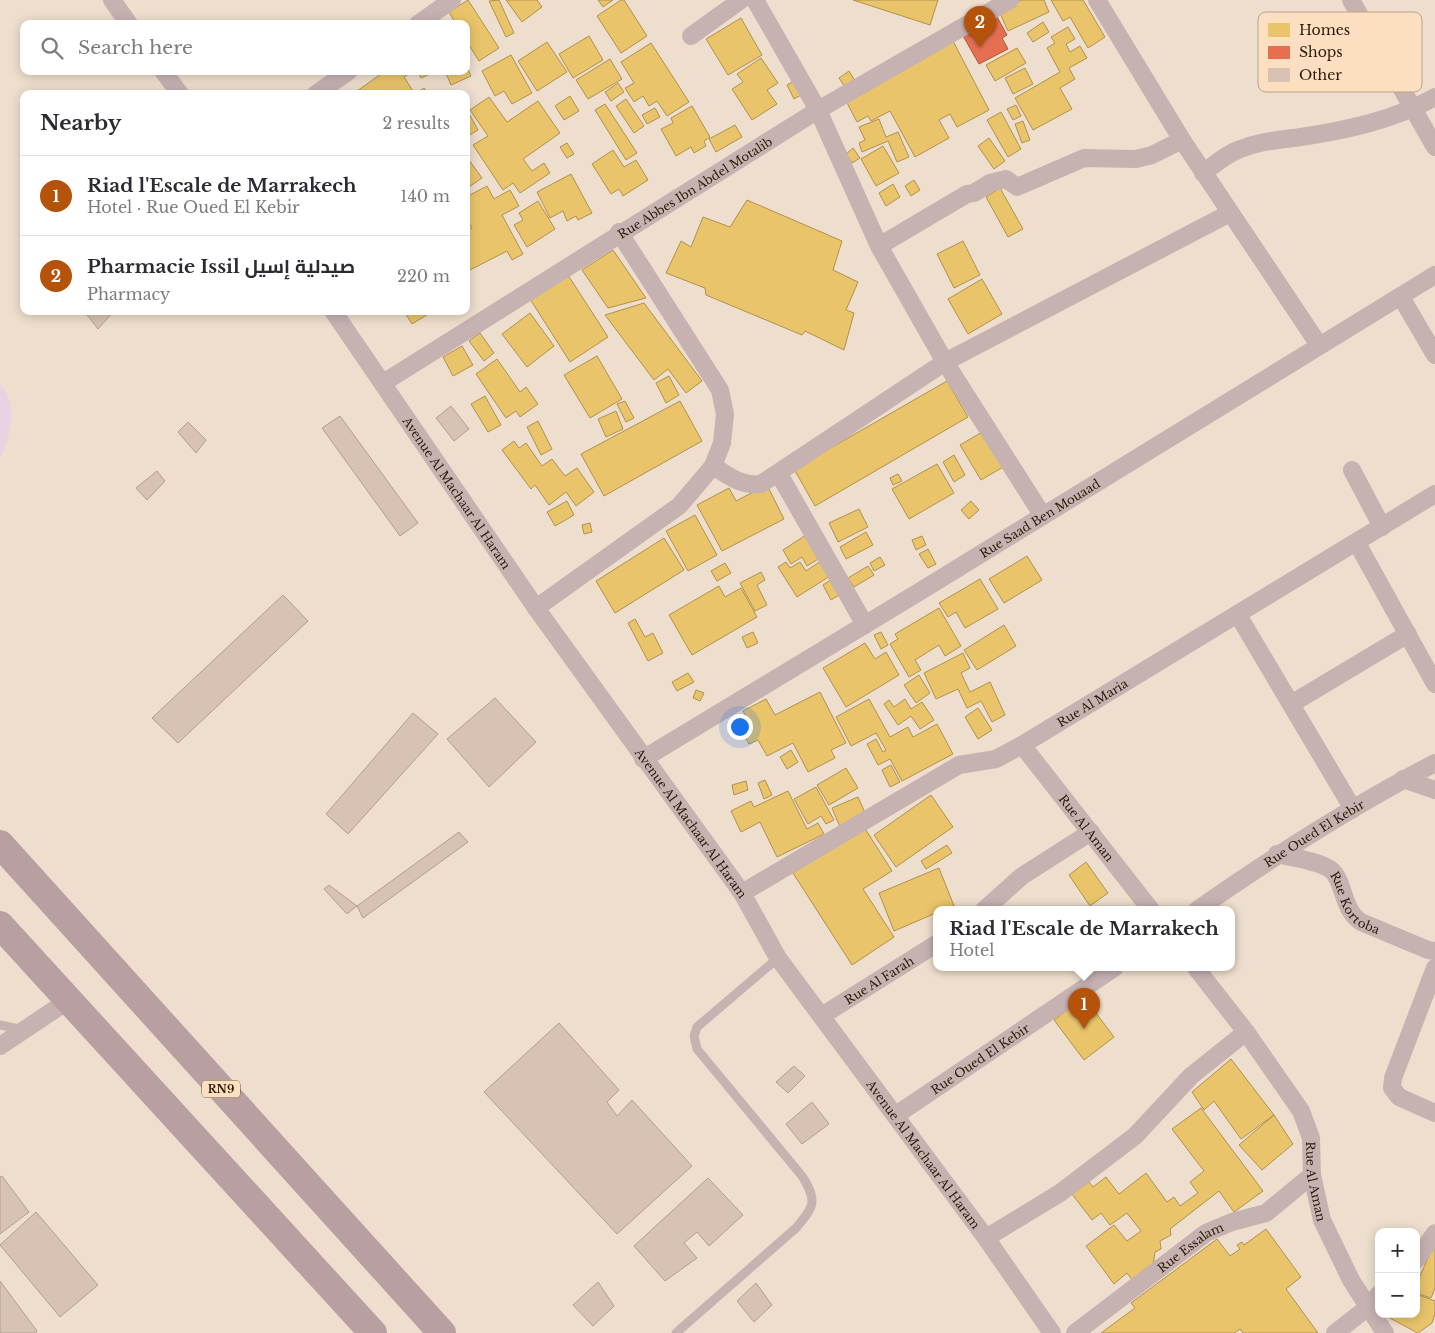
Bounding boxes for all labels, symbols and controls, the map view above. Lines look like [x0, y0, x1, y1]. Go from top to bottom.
pin: 2 [964, 6, 996, 47]
legend [1258, 12, 1422, 92]
search box [20, 20, 470, 75]
text: Homes [1299, 21, 1350, 39]
icon: search [38, 34, 66, 62]
text: Search here [78, 36, 193, 59]
text: Shops [1299, 43, 1343, 61]
text: Other [1299, 66, 1342, 84]
text: Nearby [40, 110, 121, 136]
text: 2 results [382, 113, 450, 133]
street label: Rue Abbes Ibn Abdel Motalib [615, 133, 775, 241]
text: Riad l'Escale de Marrakech [87, 174, 357, 197]
text: 1 [53, 186, 59, 206]
text: 140 m [400, 186, 450, 206]
text: Hotel · Rue Oued El Kebir [87, 197, 300, 217]
text: Pharmacie Issil صيدلية إسيل [87, 255, 355, 278]
text: 2 [51, 266, 61, 286]
text: 220 m [397, 266, 450, 286]
text: Pharmacy [87, 284, 170, 304]
street label: Avenue Al Machaar Al Haram [399, 413, 515, 572]
street label: Rue Saad Ben Mouaad [977, 475, 1102, 561]
street label: Rue Al Maria [1054, 675, 1131, 730]
your location [727, 714, 753, 740]
street label: Avenue Al Machaar Al Haram [632, 744, 751, 901]
street label: Rue Al Aman [1056, 791, 1117, 864]
street label: Rue Oued El Kebir [1261, 796, 1367, 870]
street label: Rue Kortoba [1327, 868, 1383, 937]
popup [933, 906, 1235, 971]
text: Riad l'Escale de Marrakech [949, 917, 1219, 940]
text: Hotel [949, 940, 994, 960]
street label: Rue Al Farah [841, 953, 916, 1007]
pin: 1 [1068, 988, 1100, 1029]
street label: Rue Oued El Kebir [928, 1020, 1032, 1097]
street label: Avenue Al Machaar Al Haram [863, 1076, 984, 1231]
road number: RN9 [202, 1080, 240, 1098]
street label: Rue Al Aman [1304, 1141, 1330, 1223]
street label: Rue Essalam [1154, 1219, 1226, 1275]
map controls [1375, 1228, 1420, 1318]
button: + [1375, 1228, 1420, 1273]
button: − [1375, 1273, 1420, 1318]

